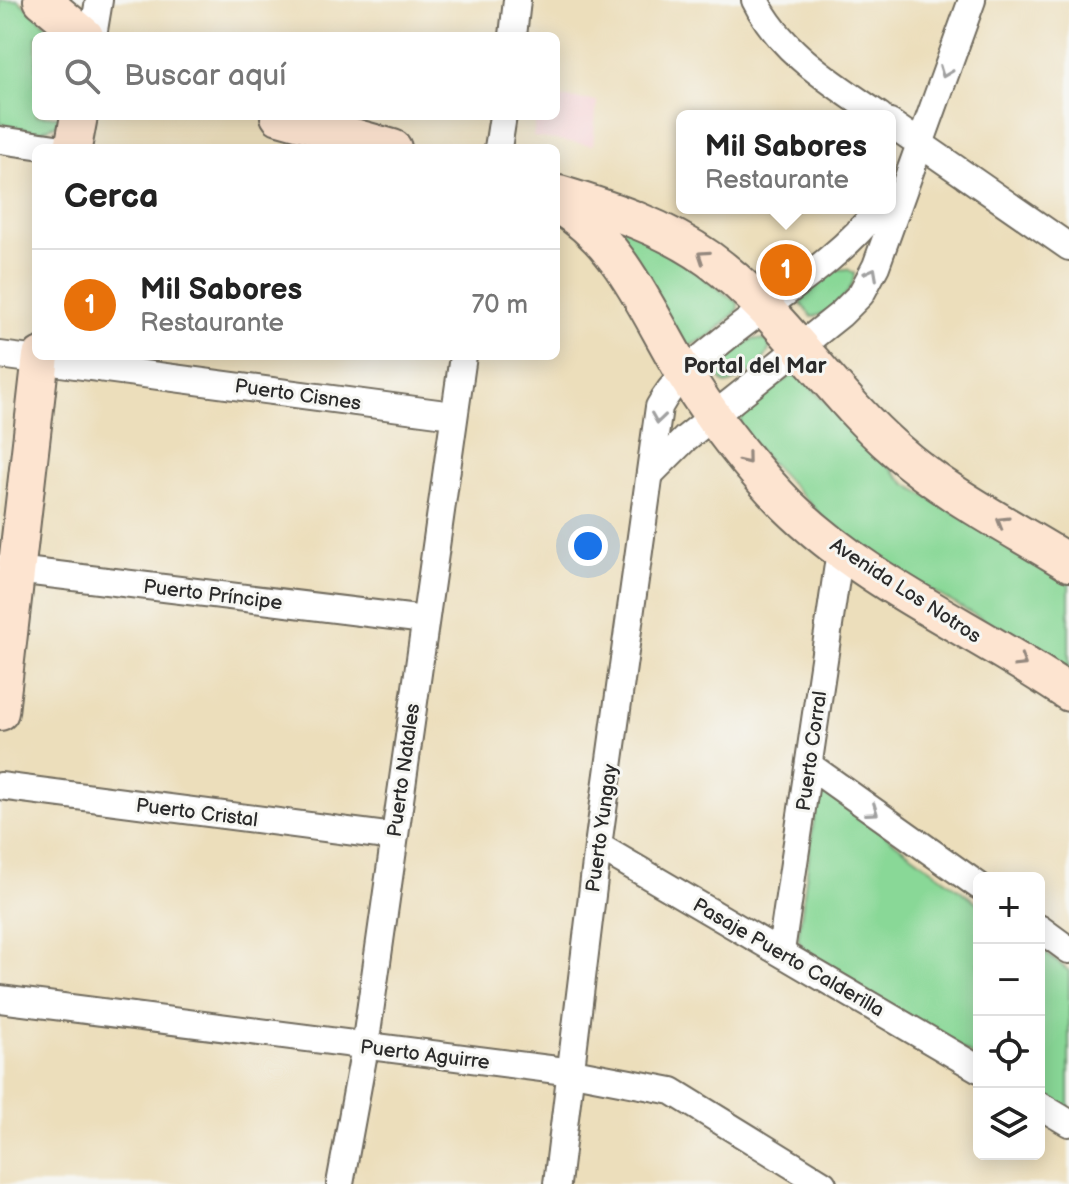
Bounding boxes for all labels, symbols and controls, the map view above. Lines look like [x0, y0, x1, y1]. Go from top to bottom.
search box [32, 32, 560, 120]
icon: search [60, 54, 104, 98]
text: Buscar aquí [124, 58, 286, 94]
one-way arrow [938, 64, 955, 78]
popup [676, 110, 896, 214]
text: Mil Sabores [705, 129, 867, 165]
text: Restaurante [705, 165, 849, 196]
text: Cerca [64, 176, 159, 217]
pin: 1 [760, 240, 812, 300]
one-way arrow [698, 251, 712, 266]
one-way arrow [863, 267, 878, 281]
text: Mil Sabores [140, 272, 302, 308]
text: 1 [85, 290, 95, 321]
text: 70 m [471, 290, 528, 321]
text: Restaurante [140, 308, 284, 339]
district label: Portal del Mar [684, 353, 827, 380]
street label: Puerto Cisnes [233, 374, 363, 416]
one-way arrow [650, 412, 667, 425]
one-way arrow [737, 450, 751, 465]
one-way arrow [996, 516, 1011, 532]
your location [568, 526, 608, 566]
street label: Avenida Los Notros [826, 533, 985, 649]
street label: Puerto Príncipe [142, 575, 284, 615]
one-way arrow [1012, 652, 1027, 668]
street label: Puerto Corral [792, 690, 832, 813]
street label: Puerto Natales [383, 702, 425, 838]
street label: Puerto Yungay [581, 763, 623, 894]
street label: Puerto Cristal [135, 794, 259, 832]
one-way arrow [865, 801, 879, 816]
map controls [973, 872, 1045, 1160]
button: + [973, 872, 1045, 944]
street label: Pasaje Puerto Calderilla [689, 893, 888, 1022]
button: − [973, 944, 1045, 1016]
button: locate [973, 1016, 1045, 1088]
street label: Puerto Aguirre [359, 1035, 491, 1075]
button: layers [973, 1088, 1045, 1160]

